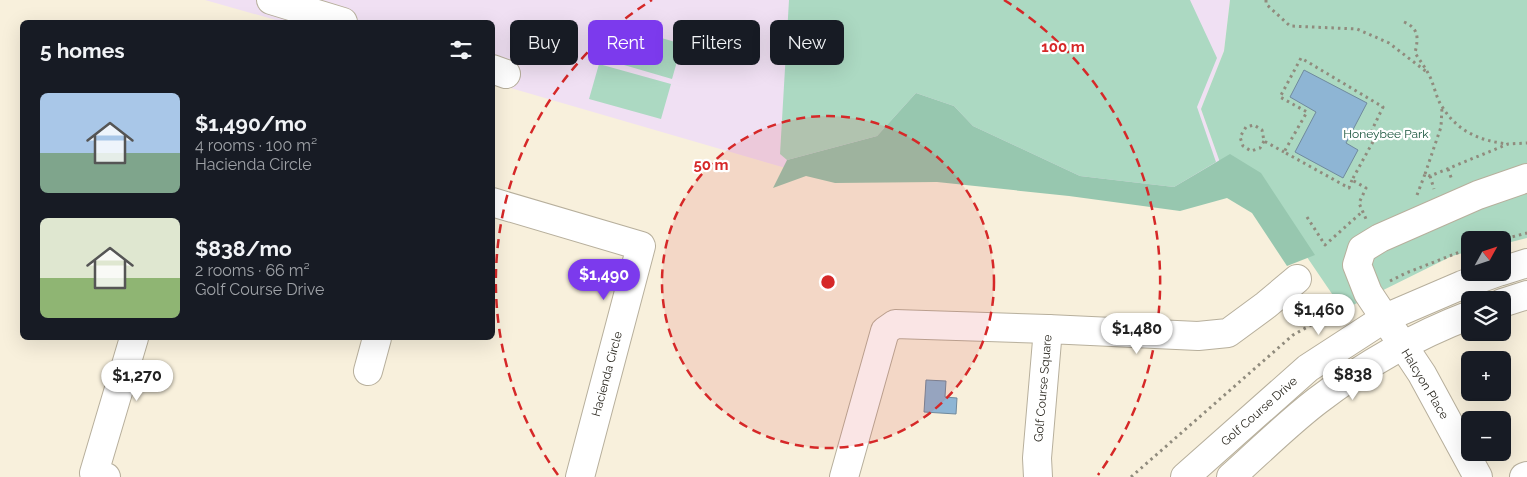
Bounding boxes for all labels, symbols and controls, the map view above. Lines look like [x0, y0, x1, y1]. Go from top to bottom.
chip: Buy [510, 20, 578, 65]
chip: Rent [588, 20, 663, 65]
chip: Filters [673, 20, 760, 65]
chip: New [770, 20, 844, 65]
icon: filters [447, 36, 475, 64]
text: 5 homes [40, 38, 125, 63]
text: 100 m [1041, 38, 1085, 56]
text: $1,490/mo [195, 111, 307, 136]
icon: home [80, 113, 140, 173]
park label: Honeybee Park [1343, 127, 1429, 141]
text: 4 rooms · 100 m² [195, 136, 317, 155]
text: Hacienda Circle [195, 155, 312, 174]
text: 50 m [693, 156, 729, 174]
north arrow [1461, 231, 1511, 281]
map controls [1461, 231, 1511, 461]
text: $838/mo [195, 236, 292, 261]
icon: home [80, 238, 140, 298]
pin: $1,490 [563, 258, 645, 301]
text: 2 rooms · 66 m² [195, 261, 310, 280]
text: $1,490 [579, 265, 629, 284]
centre of rings [819, 273, 837, 291]
text: Golf Course Drive [195, 280, 324, 299]
button: layers [1461, 291, 1511, 341]
pin: $1,460 [1278, 294, 1360, 336]
text: $1,460 [1294, 300, 1344, 319]
pin: $1,480 [1096, 312, 1178, 355]
text: $1,480 [1112, 319, 1162, 338]
street label: Hacienda Circle [589, 330, 625, 418]
street label: Golf Course Square [1031, 334, 1055, 443]
street label: Halcyon Place [1399, 346, 1451, 422]
button: + [1461, 351, 1511, 401]
pin: $838 [1323, 358, 1383, 401]
pin: $1,270 [96, 360, 178, 402]
text: $838 [1334, 365, 1372, 384]
text: $1,270 [112, 366, 162, 385]
street label: Golf Course Drive [1218, 374, 1300, 449]
button: − [1461, 411, 1511, 461]

